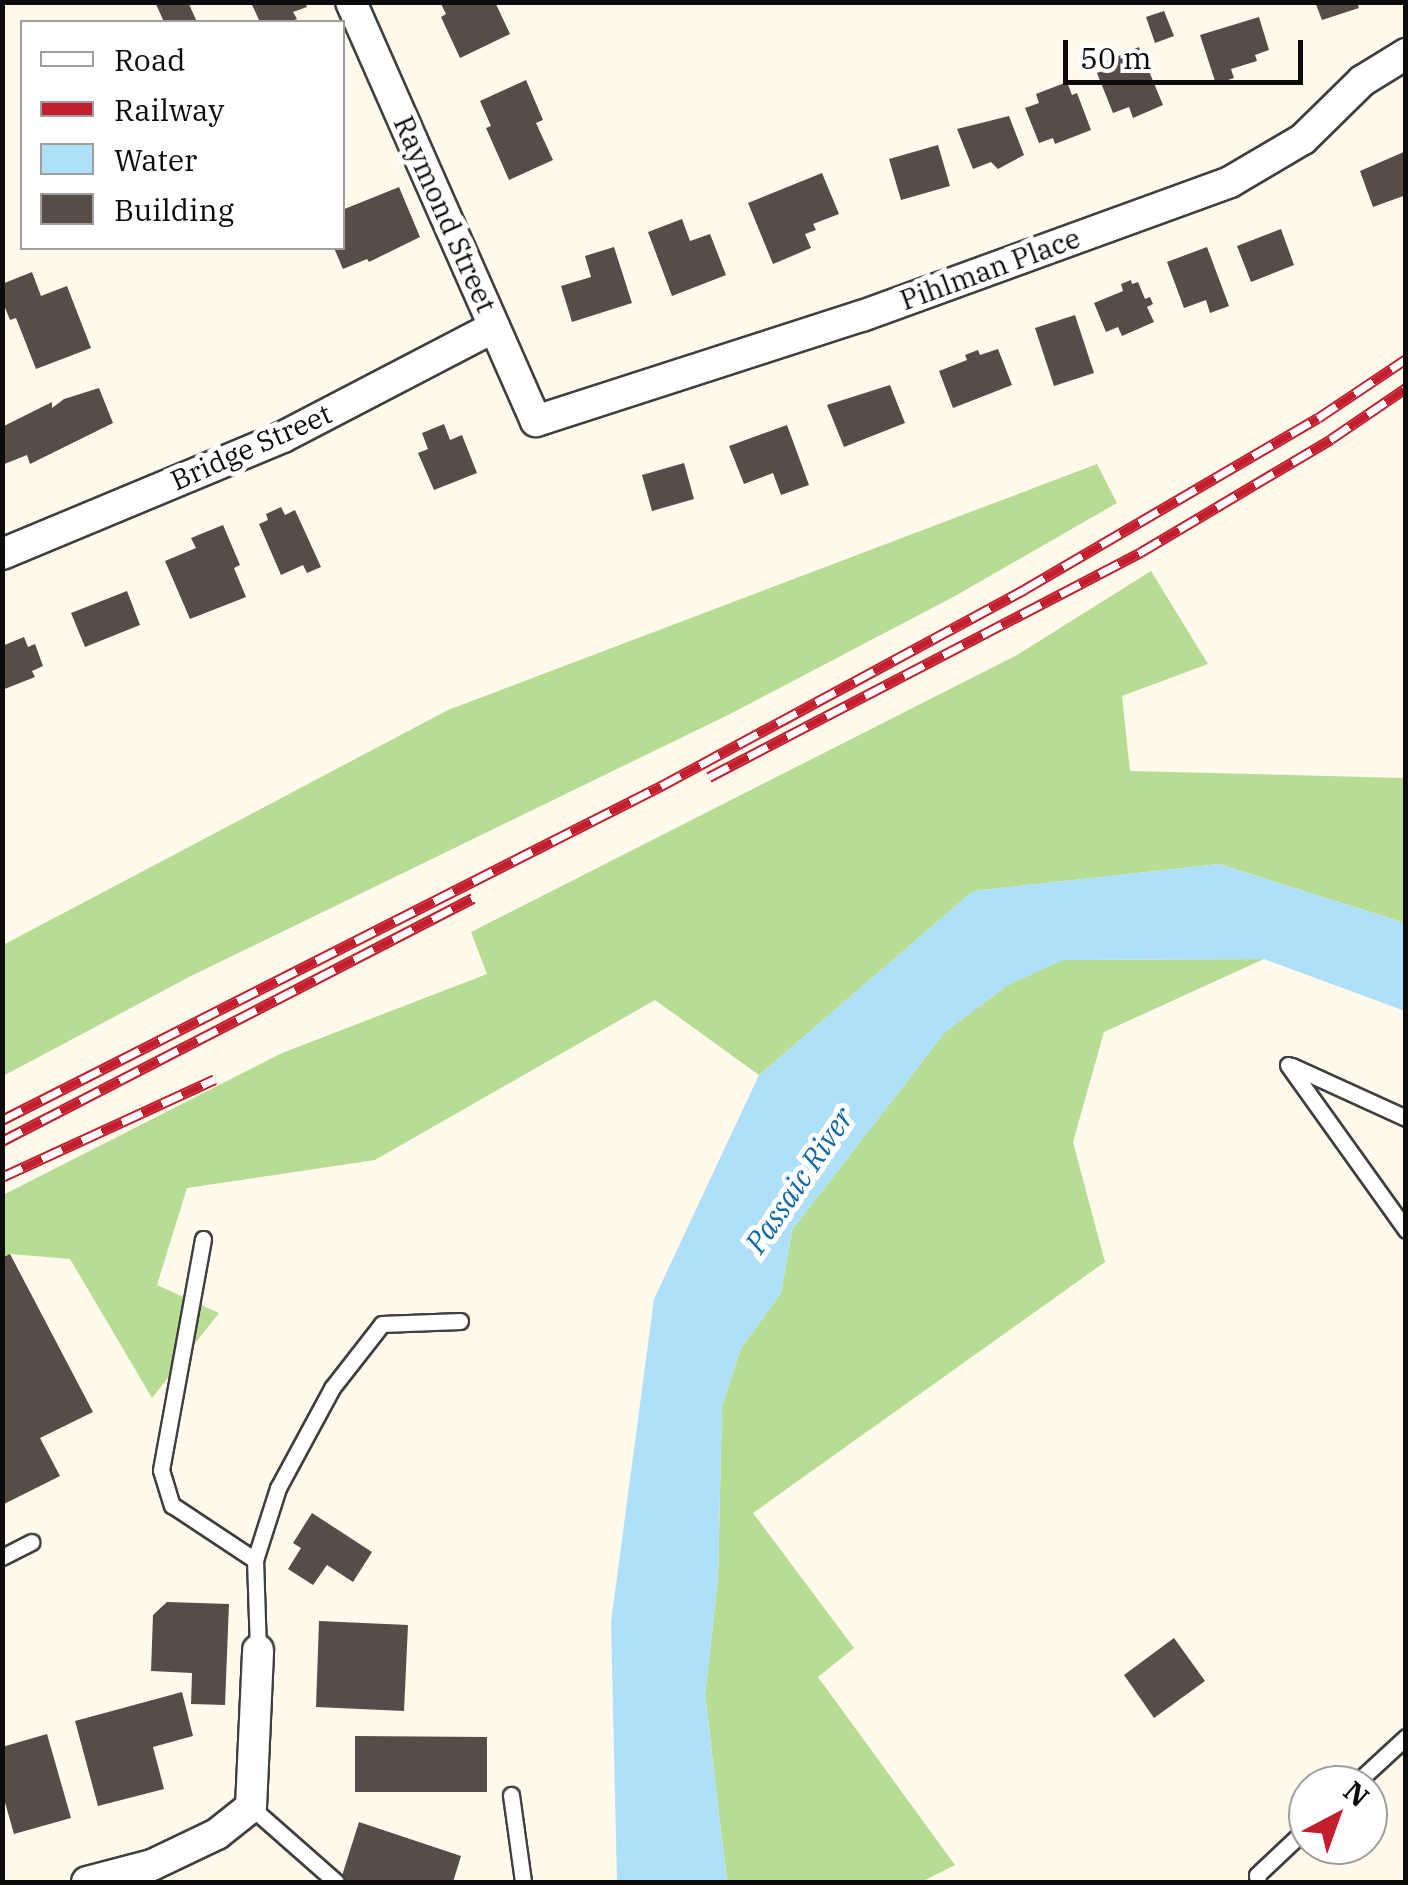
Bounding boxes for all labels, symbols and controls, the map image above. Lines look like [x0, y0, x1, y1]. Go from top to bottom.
legend [20, 20, 345, 250]
scale bar [1068, 20, 1308, 82]
text: 50 m [1080, 38, 1152, 77]
text: Road [114, 40, 186, 79]
text: Railway [114, 90, 224, 129]
street label: Raymond Street [387, 111, 503, 317]
text: Water [114, 140, 197, 179]
text: Building [114, 190, 234, 229]
street label: Pihlman Place [895, 221, 1085, 317]
street label: Bridge Street [165, 397, 337, 497]
water label: Passaic River [737, 1100, 861, 1260]
north arrow [1288, 1765, 1388, 1865]
text: N [1336, 1772, 1377, 1815]

